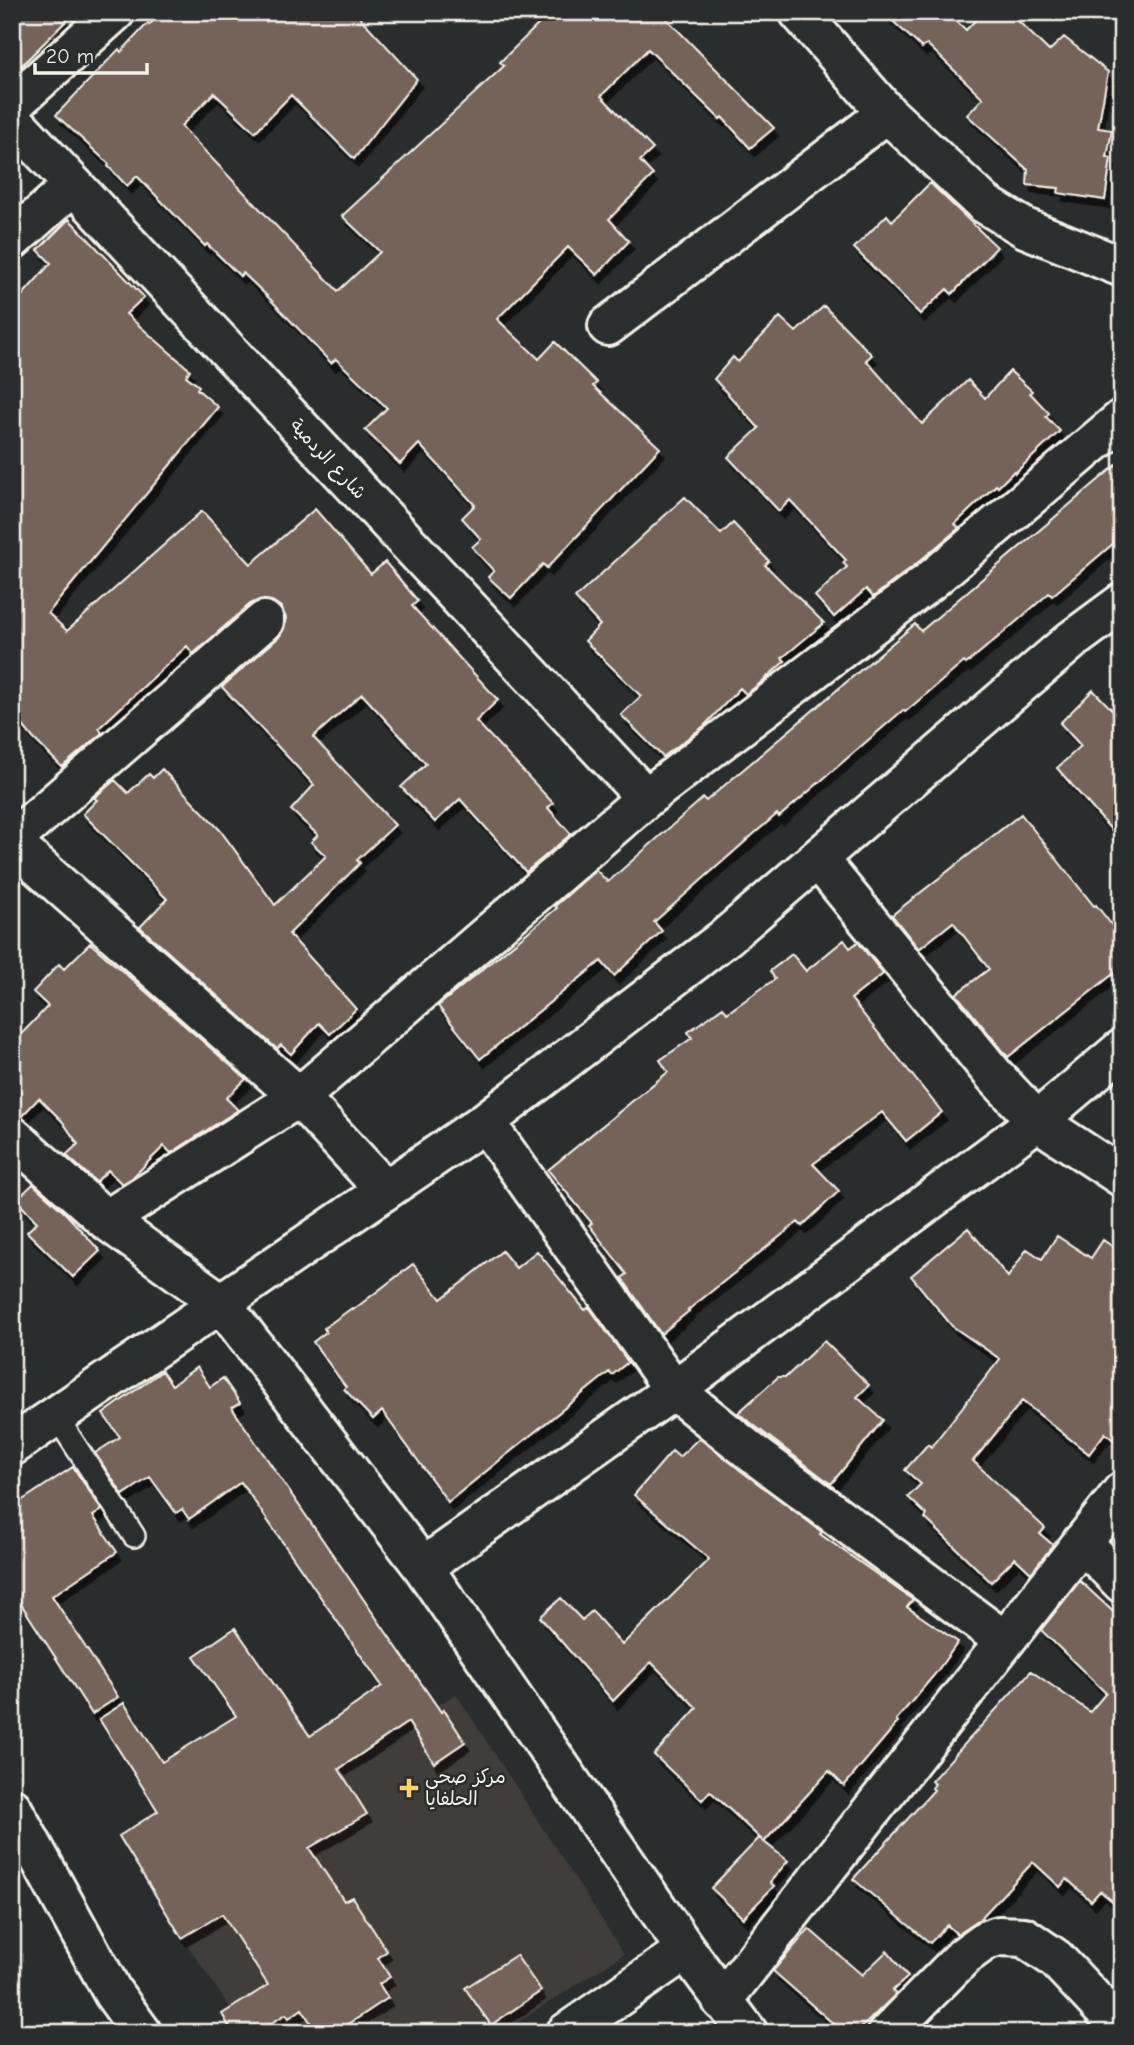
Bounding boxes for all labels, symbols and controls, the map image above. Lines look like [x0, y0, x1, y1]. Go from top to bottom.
scale bar [35, 32, 147, 76]
text: 20 m [46, 44, 94, 68]
street label: شارع الردمية [284, 414, 371, 505]
place label: مركز صحى الحلفايا [425, 1766, 506, 1810]
marker: مركز صحى الحلفايا [399, 1778, 419, 1798]

